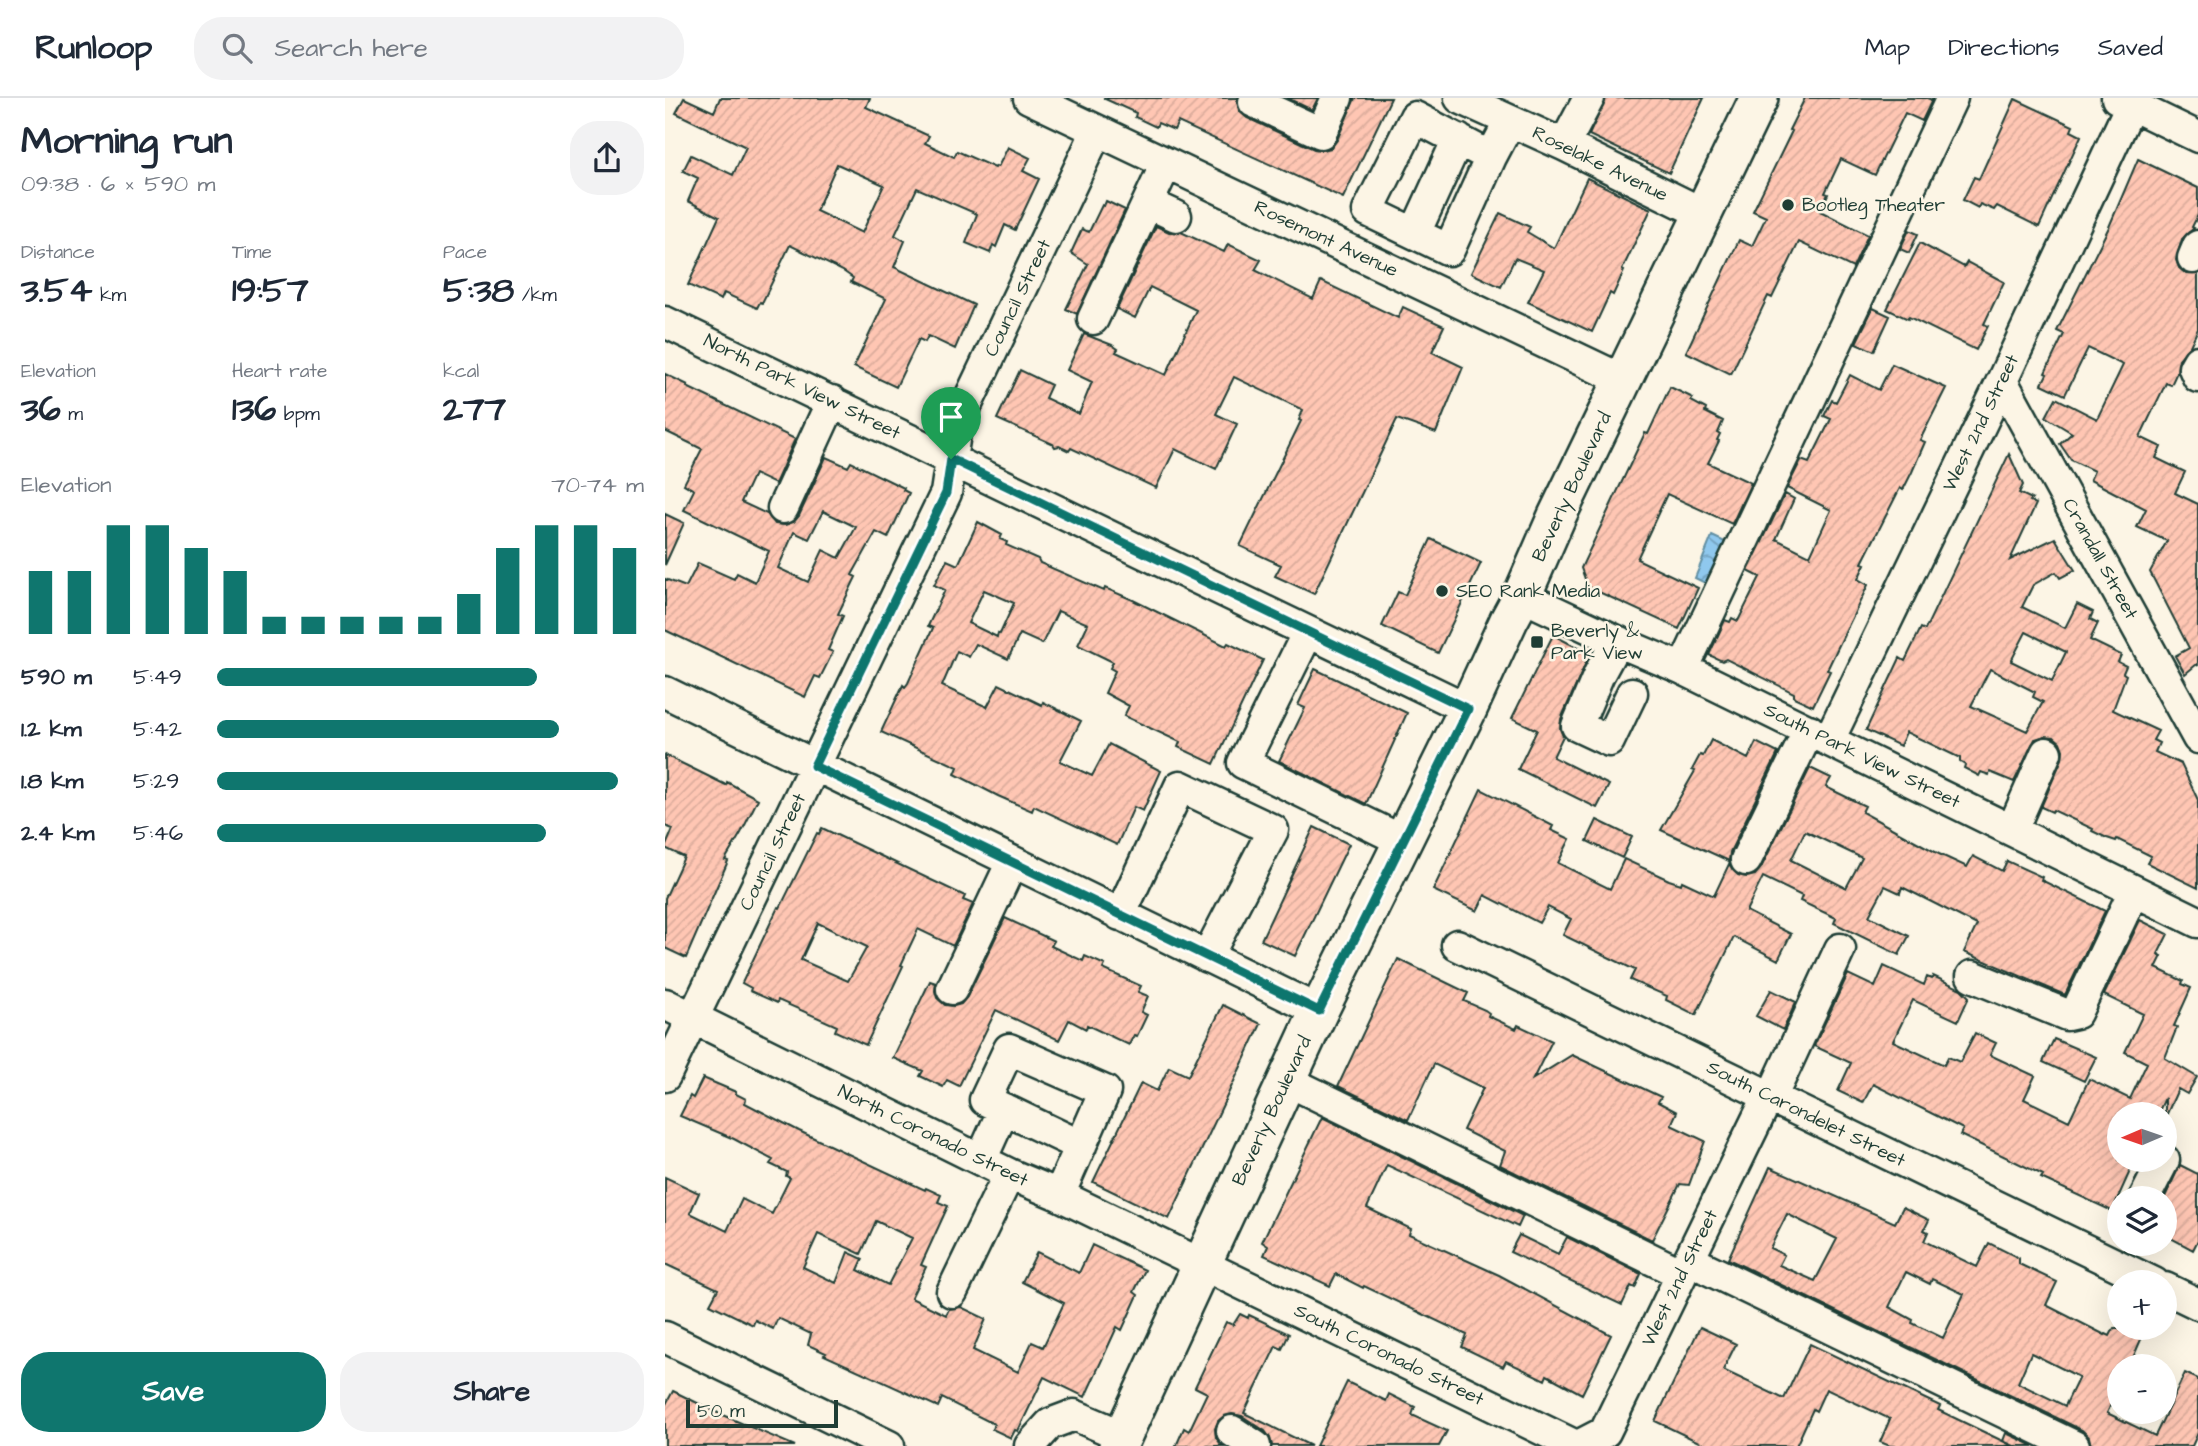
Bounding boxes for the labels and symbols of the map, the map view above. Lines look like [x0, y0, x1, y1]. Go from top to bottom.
street label: Roselake Avenue [1528, 119, 1672, 209]
place label: Bootleg Theater [1802, 192, 1945, 220]
street label: Rosemont Avenue [1250, 194, 1402, 284]
marker: Bootleg Theater [1780, 197, 1796, 213]
street label: Council Street [978, 235, 1058, 361]
street label: North Park View Street [699, 328, 905, 447]
street label: West 2nd Street [1936, 350, 2026, 496]
pin [921, 387, 981, 459]
street label: Beverly Boulevard [1525, 408, 1620, 567]
street label: Crandall Street [2056, 494, 2145, 625]
place label: SEO Rank Media [1456, 578, 1600, 605]
marker: SEO Rank Media [1434, 583, 1450, 599]
place label: Beverly & Park View [1551, 618, 1643, 667]
marker: Beverly & Park View [1529, 634, 1545, 650]
street label: South Park View Street [1759, 697, 1965, 815]
street label: Council Street [733, 789, 813, 915]
street label: Beverly Boulevard [1225, 1032, 1320, 1191]
street label: South Carondelet Street [1702, 1054, 1910, 1174]
street label: North Coronado Street [833, 1078, 1033, 1194]
north arrow [2107, 1102, 2177, 1172]
street label: West 2nd Street [1635, 1205, 1725, 1351]
street label: South Coronado Street [1289, 1297, 1489, 1413]
scale bar [686, 1397, 838, 1429]

